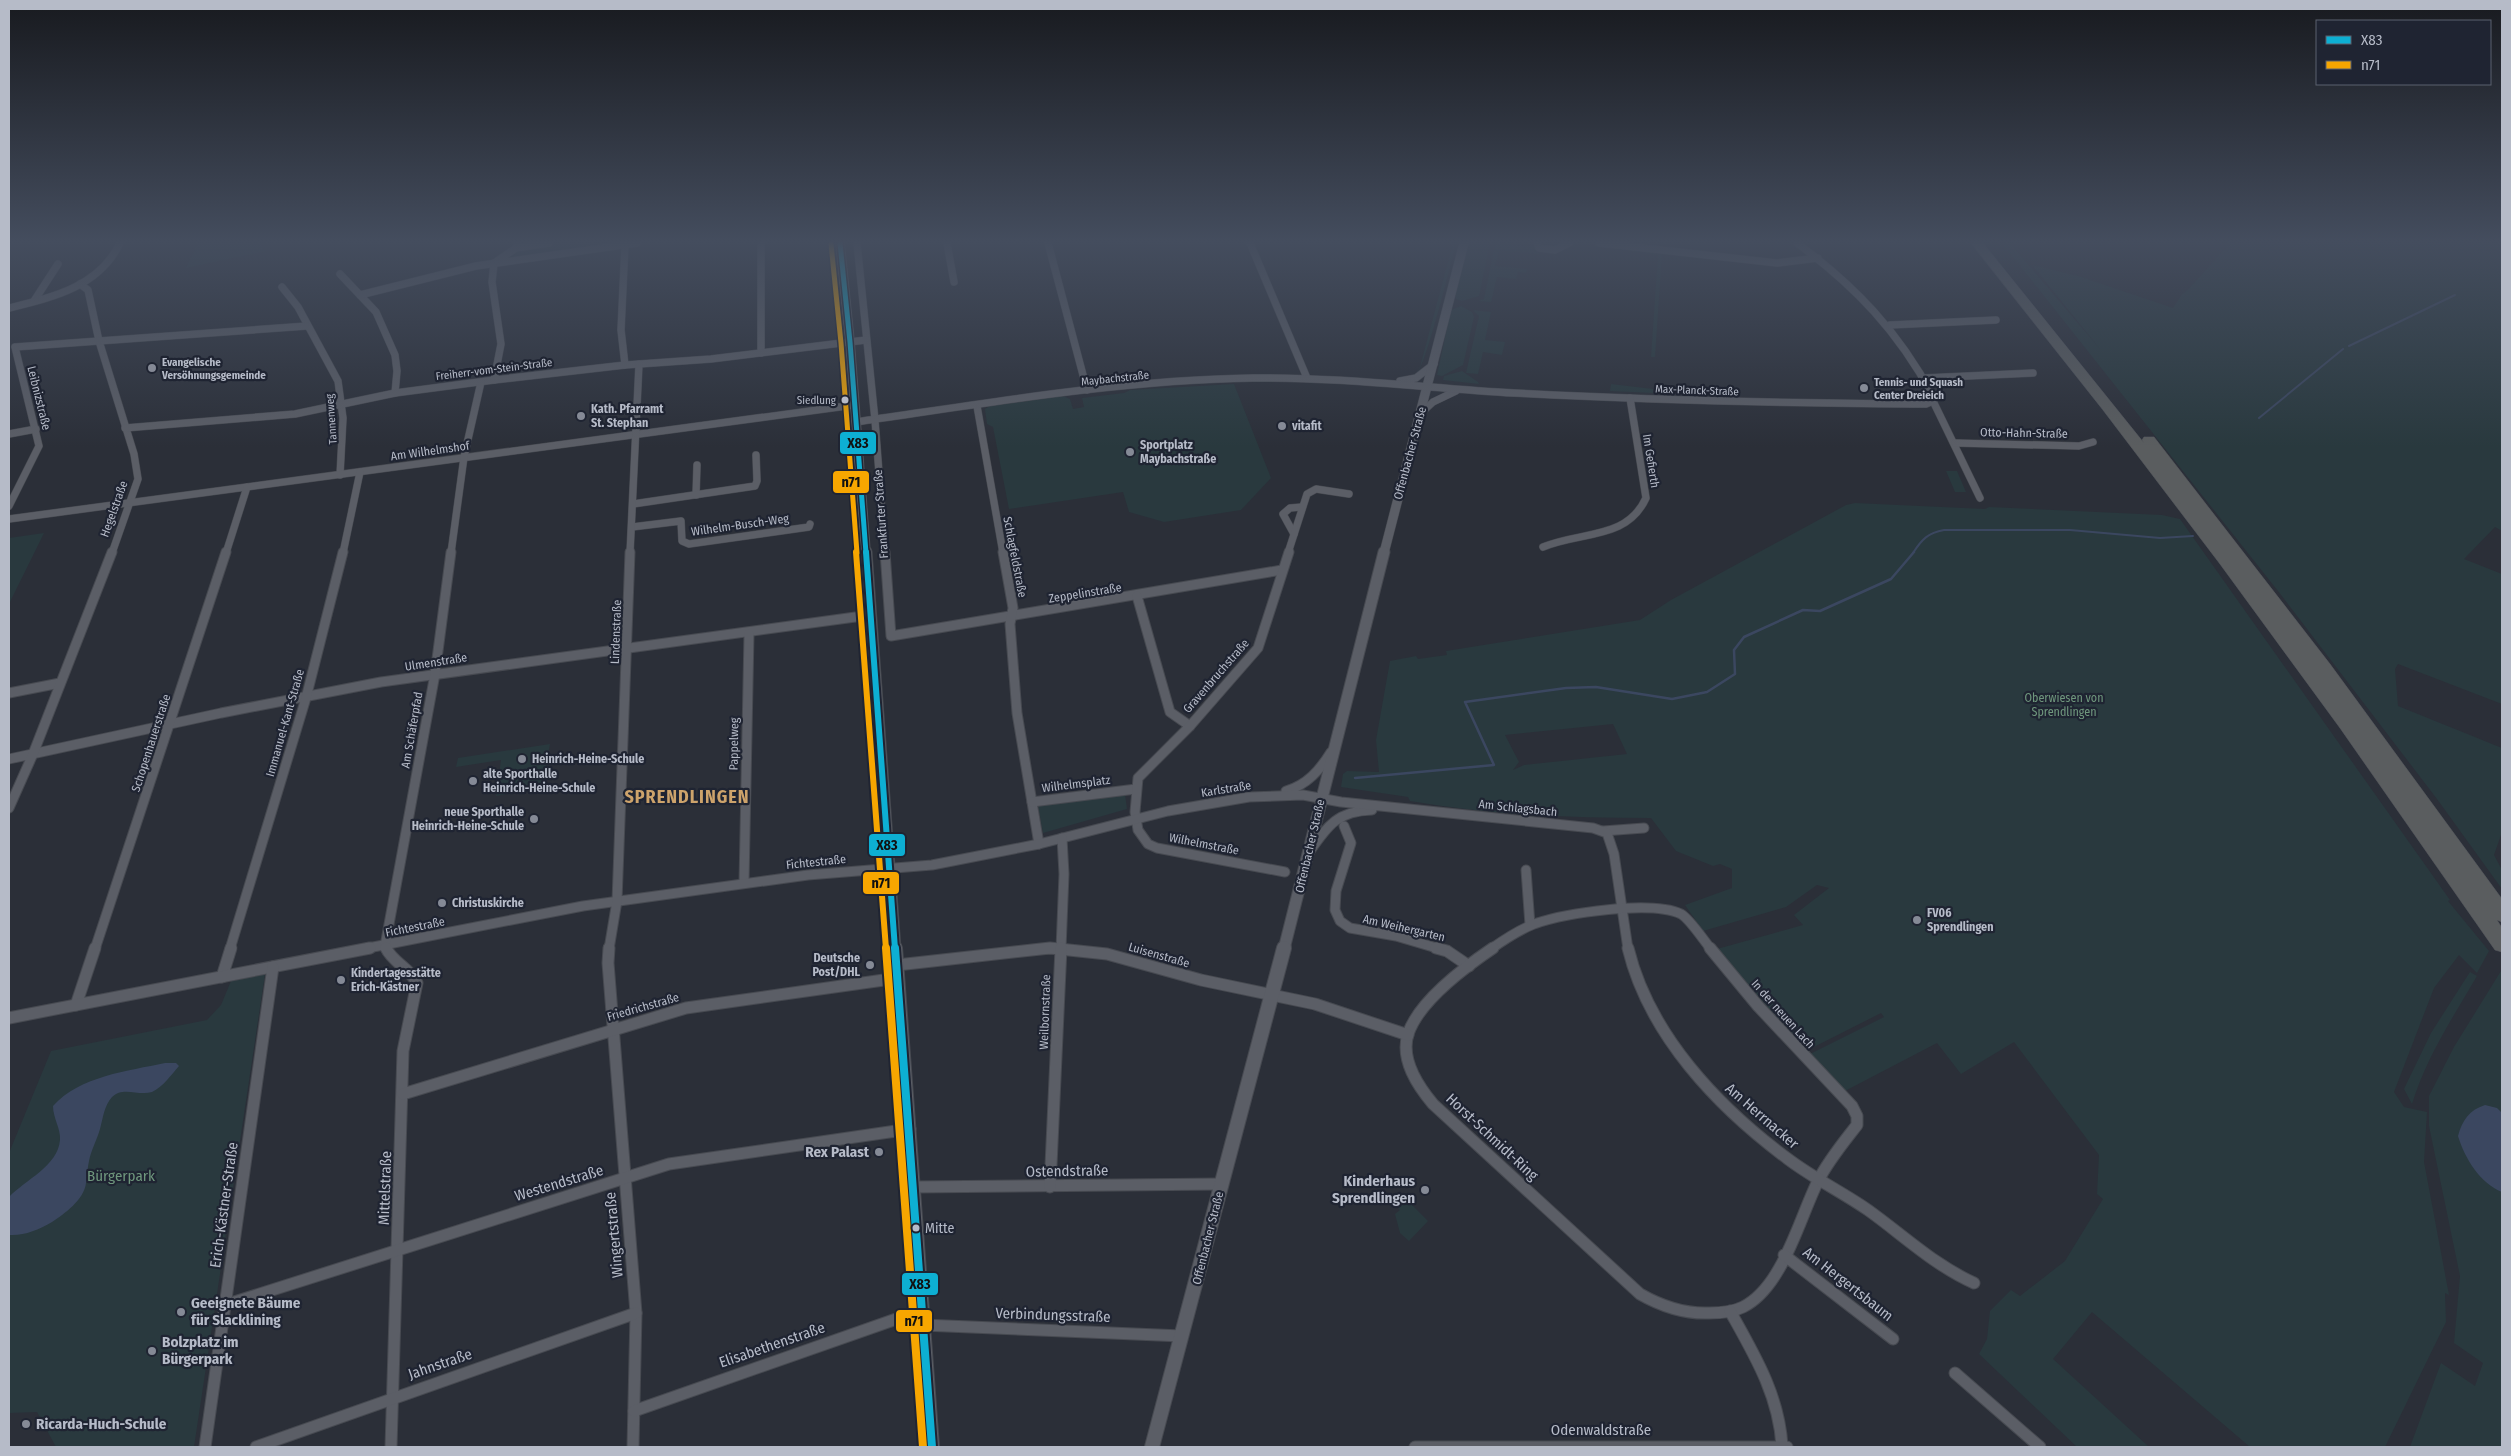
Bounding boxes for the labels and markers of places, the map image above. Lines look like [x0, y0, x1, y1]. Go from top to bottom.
place label: Evangelische Versöhnungsgemeinde [161, 356, 266, 382]
marker: Evangelische Versöhnungsgemeinde [146, 362, 158, 374]
place label: Tennis- und Squash Center Dreieich [1874, 376, 1963, 402]
marker: Tennis- und Squash Center Dreieich [1858, 382, 1870, 394]
place label: Siedlung [797, 394, 837, 407]
marker: Siedlung [840, 395, 850, 405]
place label: Kath. Pfarramt St. Stephan [591, 402, 664, 430]
marker: Kath. Pfarramt St. Stephan [575, 410, 587, 422]
place label: vitafit [1291, 419, 1322, 433]
marker: vitafit [1276, 420, 1288, 432]
place label: Sportplatz Maybachstraße [1140, 438, 1216, 466]
marker: Sportplatz Maybachstraße [1124, 446, 1136, 458]
place label: Heinrich-Heine-Schule [532, 752, 644, 766]
marker: Heinrich-Heine-Schule [516, 753, 528, 765]
place label: alte Sporthalle Heinrich-Heine-Schule [483, 767, 595, 795]
marker: alte Sporthalle Heinrich-Heine-Schule [467, 775, 479, 787]
place label: neue Sporthalle Heinrich-Heine-Schule [412, 805, 524, 833]
marker: neue Sporthalle Heinrich-Heine-Schule [528, 813, 540, 825]
place label: Christuskirche [452, 896, 524, 910]
marker: Christuskirche [436, 897, 448, 909]
place label: FV06 Sprendlingen [1927, 906, 1993, 934]
marker: FV06 Sprendlingen [1911, 914, 1923, 926]
place label: Deutsche Post/DHL [812, 951, 860, 979]
marker: Deutsche Post/DHL [864, 959, 876, 971]
place label: Kindertagesstätte Erich-Kästner [351, 966, 441, 994]
marker: Kindertagesstätte Erich-Kästner [335, 974, 347, 986]
place label: Rex Palast [805, 1143, 870, 1161]
marker: Rex Palast [873, 1146, 885, 1158]
place label: Kinderhaus Sprendlingen [1332, 1172, 1415, 1207]
marker: Kinderhaus Sprendlingen [1419, 1184, 1431, 1196]
place label: Mitte [925, 1220, 954, 1237]
marker: Mitte [911, 1223, 921, 1233]
place label: Geeignete Bäume für Slacklining [191, 1294, 301, 1329]
marker: Geeignete Bäume für Slacklining [175, 1306, 187, 1318]
place label: Bolzplatz im Bürgerpark [162, 1333, 239, 1368]
marker: Bolzplatz im Bürgerpark [146, 1345, 158, 1357]
place label: Ricarda-Huch-Schule [36, 1415, 167, 1433]
marker: Ricarda-Huch-Schule [20, 1418, 32, 1430]

